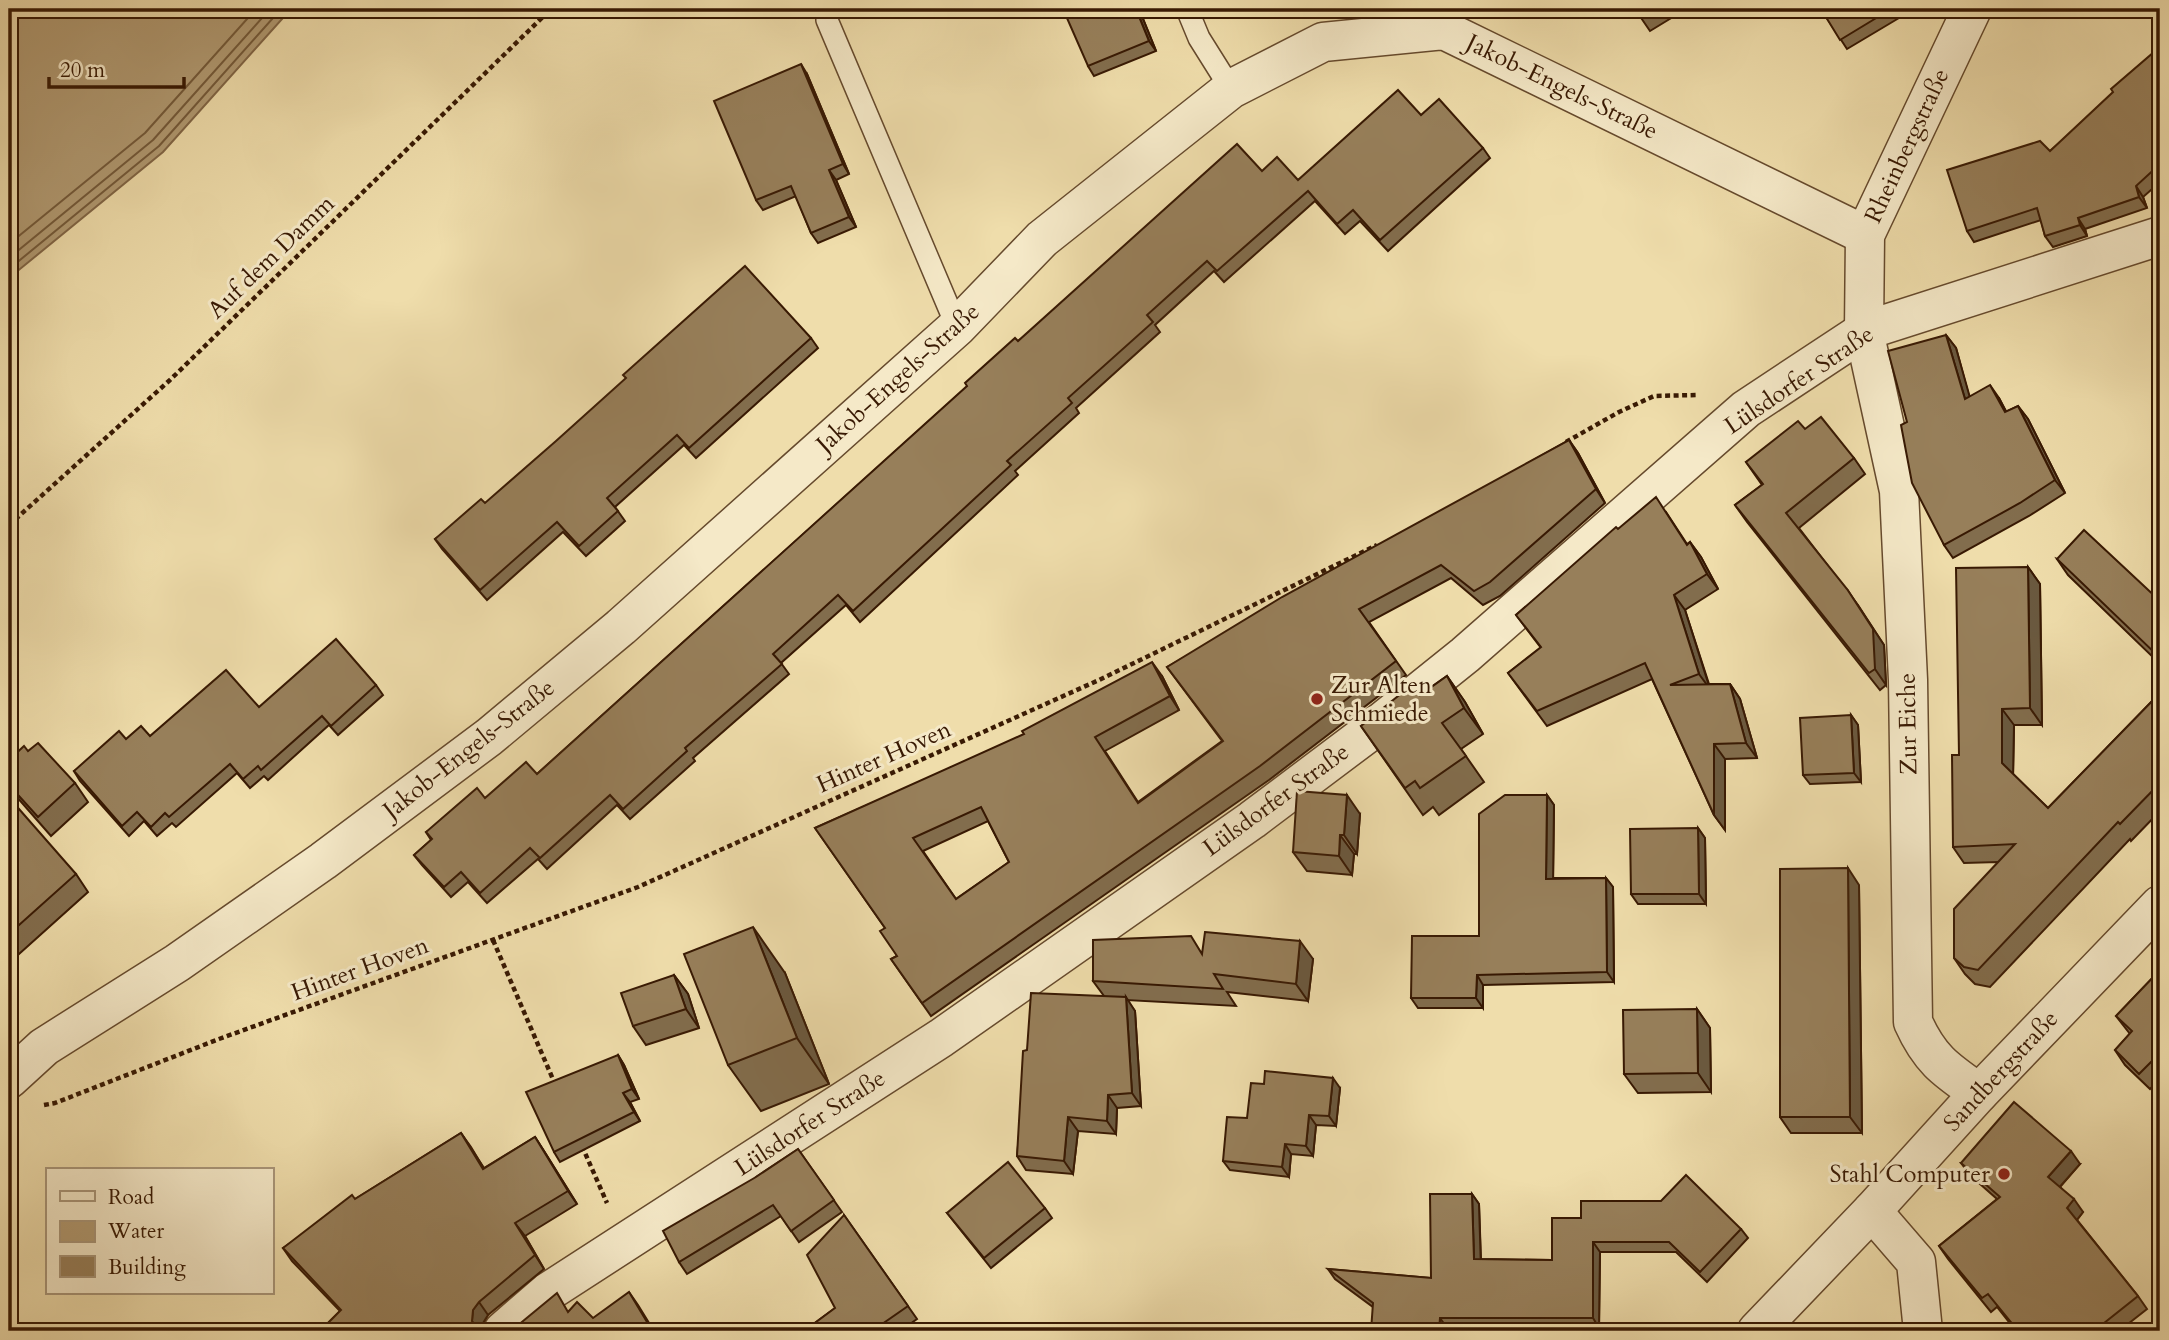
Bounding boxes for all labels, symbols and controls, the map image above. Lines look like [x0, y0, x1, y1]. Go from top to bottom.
street label: Jakob-Engels-Straße [1458, 25, 1663, 148]
scale bar [49, 46, 184, 90]
text: 20 m [60, 56, 105, 85]
street label: Rheinbergstraße [1857, 63, 1957, 229]
street label: Auf dem Damm [200, 187, 342, 326]
street label: Jakob-Engels-Straße [807, 296, 987, 462]
street label: Lülsdorfer Straße [1718, 318, 1880, 442]
place label: Zur Alten Schmiede [1331, 669, 1432, 730]
street label: Jakob-Engels-Straße [374, 672, 562, 828]
street label: Zur Eiche [1891, 673, 1925, 775]
marker: Zur Alten Schmiede [1309, 691, 1325, 707]
street label: Hinter Hoven [812, 713, 957, 801]
street label: Lülsdorfer Straße [1196, 736, 1356, 864]
street label: Hinter Hoven [287, 929, 434, 1009]
street label: Sandbergstraße [1936, 1003, 2066, 1139]
street label: Lülsdorfer Straße [728, 1062, 892, 1184]
place label: Stahl Computer [1830, 1158, 1990, 1191]
marker: Stahl Computer [1996, 1166, 2012, 1182]
legend [46, 1168, 273, 1294]
text: Road [108, 1183, 154, 1212]
text: Water [107, 1217, 164, 1246]
text: Building [108, 1253, 186, 1282]

